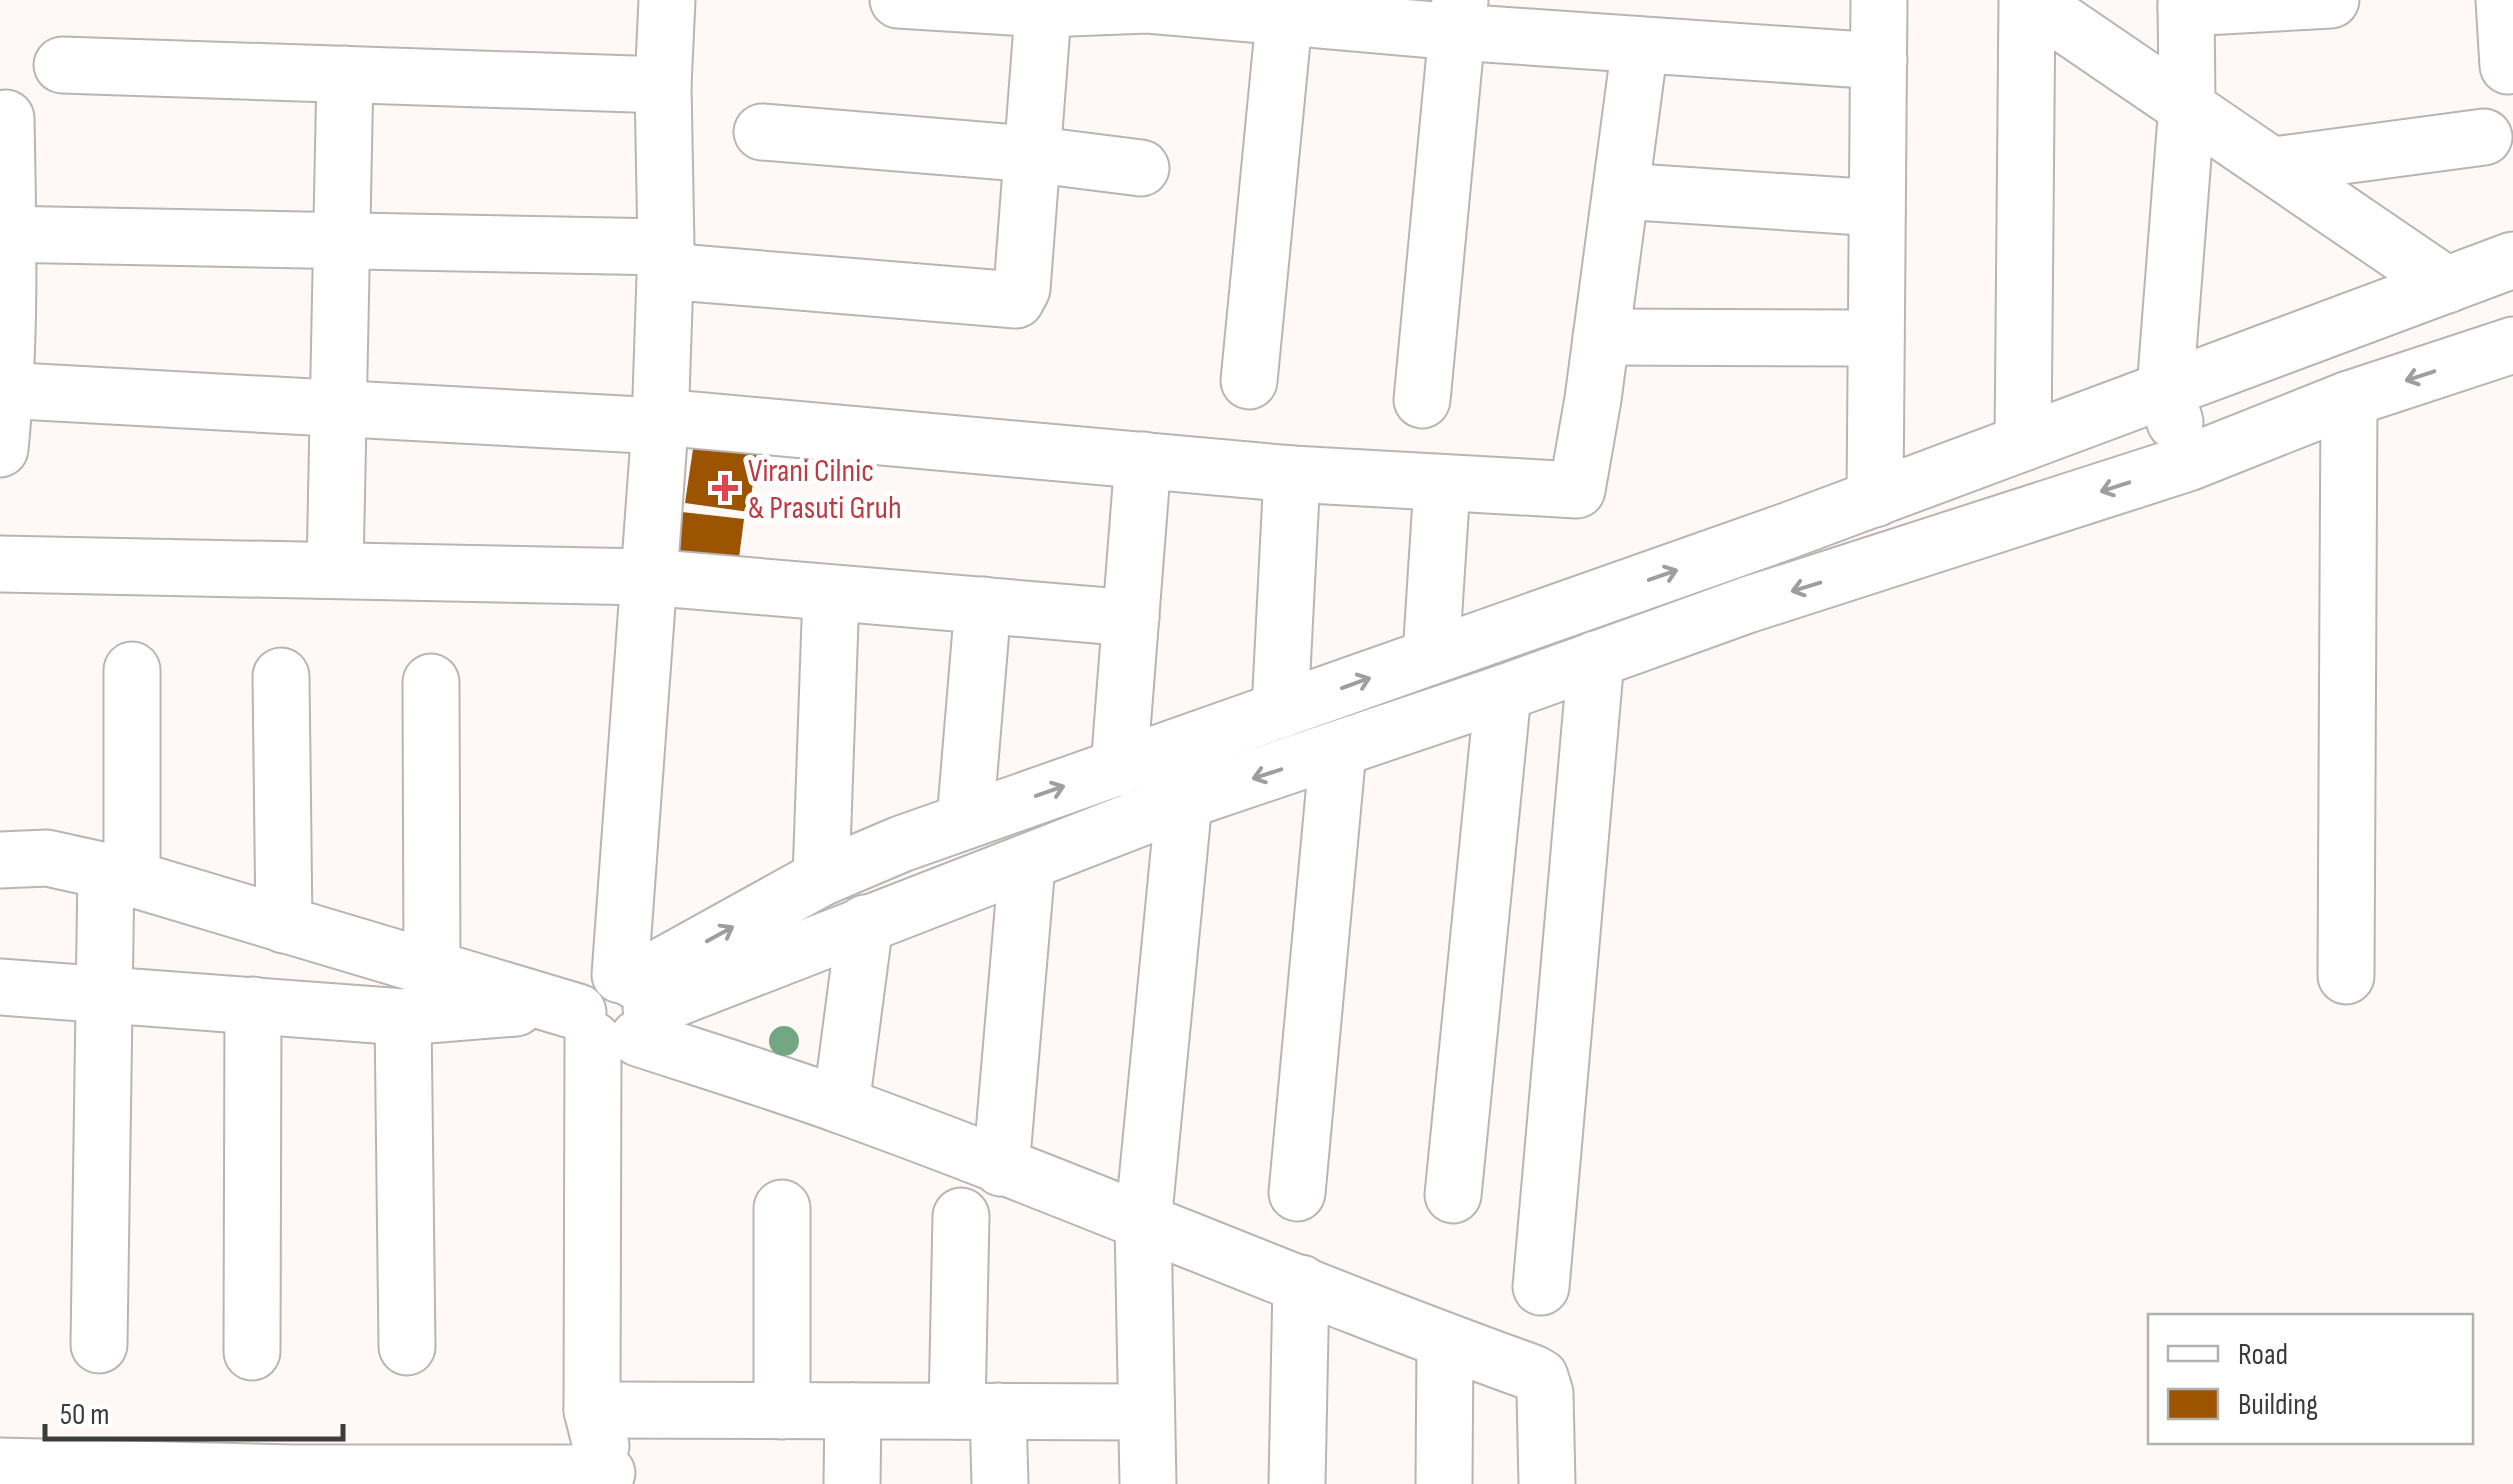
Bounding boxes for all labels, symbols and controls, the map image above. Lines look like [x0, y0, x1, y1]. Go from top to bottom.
one-way arrow [2405, 368, 2437, 386]
place label: Virani Cilnic & Prasuti Gruh [748, 452, 902, 528]
marker: Virani Cilnic & Prasuti Gruh [712, 475, 738, 501]
one-way arrow [2100, 479, 2132, 497]
one-way arrow [1646, 564, 1678, 582]
one-way arrow [1791, 579, 1822, 597]
one-way arrow [1340, 673, 1371, 691]
one-way arrow [1252, 766, 1284, 784]
one-way arrow [1034, 781, 1065, 799]
one-way arrow [705, 923, 735, 943]
legend [2148, 1314, 2473, 1444]
text: Road [2238, 1337, 2288, 1373]
scale bar [45, 1379, 342, 1441]
text: Building [2238, 1387, 2318, 1423]
text: 50 m [60, 1397, 109, 1433]

